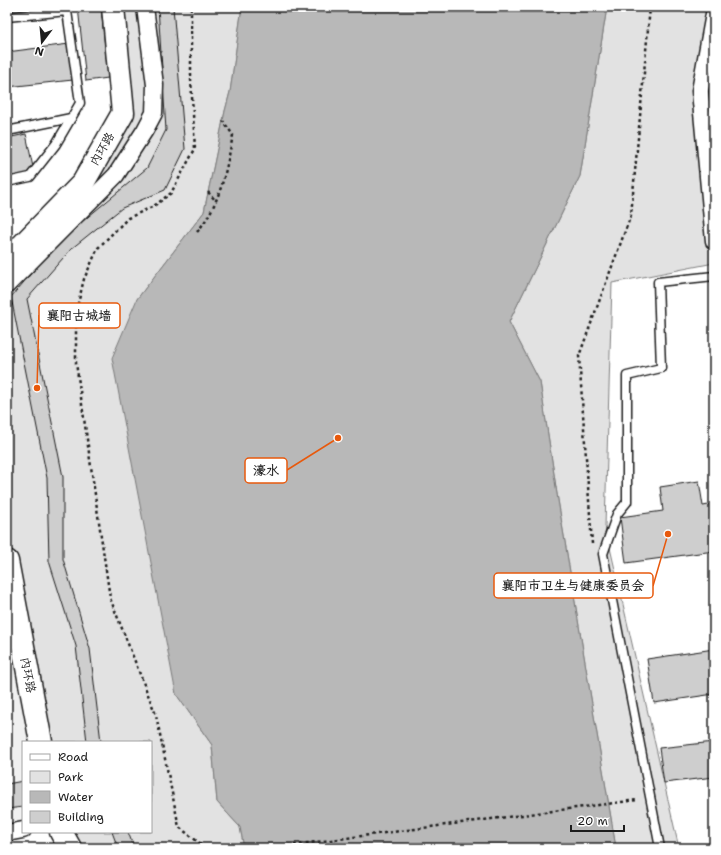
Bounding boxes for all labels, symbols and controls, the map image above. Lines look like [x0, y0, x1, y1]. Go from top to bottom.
north arrow [22, 22, 62, 62]
text: N [33, 43, 46, 60]
street label: 内环路 [86, 129, 118, 169]
callout: 襄阳古城墙 [39, 303, 120, 328]
text: 襄阳古城墙 [46, 307, 112, 324]
callout: 濠水 [245, 458, 287, 483]
text: 濠水 [253, 462, 279, 479]
callout: 襄阳市卫生与健康委员会 [494, 573, 653, 598]
text: 襄阳市卫生与健康委员会 [501, 577, 645, 594]
street label: 内环路 [17, 656, 39, 694]
legend [22, 741, 152, 833]
text: Road [58, 749, 89, 765]
text: Park [58, 769, 84, 785]
text: Water [58, 789, 94, 805]
scale bar [571, 807, 624, 833]
text: Building [58, 809, 104, 825]
text: 20 m [577, 813, 608, 829]

